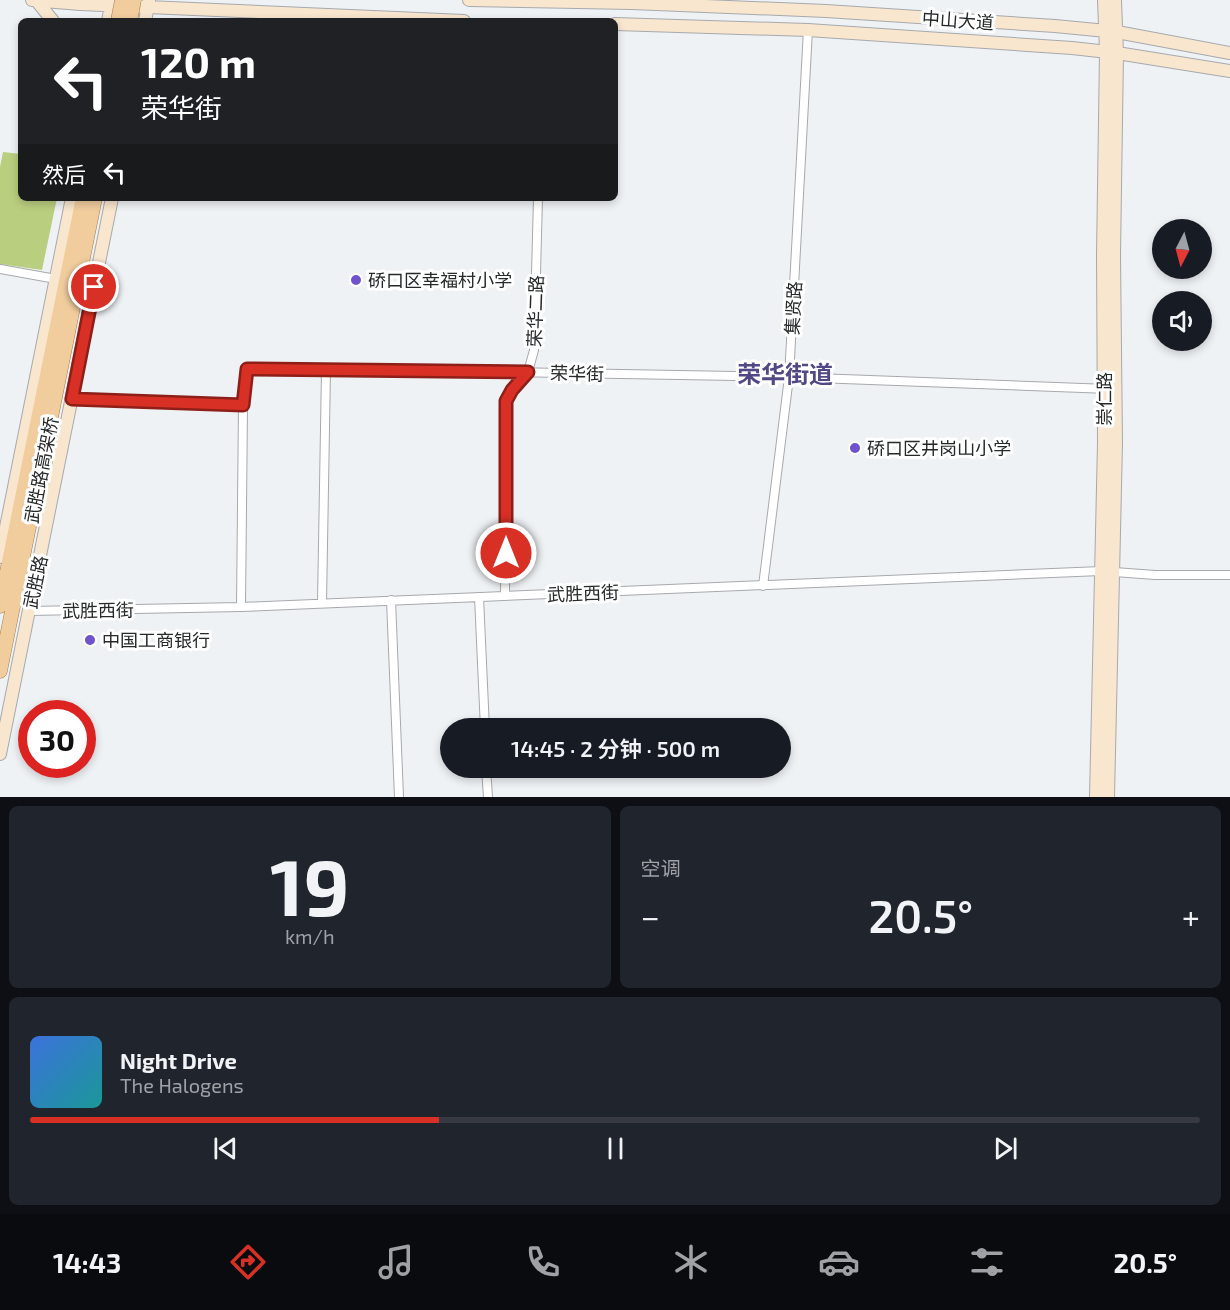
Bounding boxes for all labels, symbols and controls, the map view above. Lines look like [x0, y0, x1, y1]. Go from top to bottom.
street label: 中山大道 [921, 7, 995, 33]
text: 120 m [141, 36, 256, 86]
icon: left [42, 42, 120, 120]
text: 荣华街 [141, 91, 222, 123]
icon: left [98, 156, 131, 189]
text: 然后 [42, 161, 86, 187]
north arrow [1152, 219, 1212, 279]
map controls [1152, 219, 1212, 351]
pin [68, 261, 119, 312]
place label: 硚口区幸福村小学 [368, 269, 512, 291]
icon: arrive [77, 270, 110, 303]
marker: 硚口区幸福村小学 [349, 273, 363, 287]
street label: 荣华二路 [523, 275, 547, 347]
street label: 集贤路 [781, 280, 805, 336]
button: sound [1152, 291, 1212, 351]
district label: 荣华街道 [737, 359, 833, 388]
street label: 荣华街 [550, 362, 604, 384]
street label: 崇仁路 [1093, 372, 1115, 426]
street label: 武胜路高架桥 [20, 415, 62, 525]
place label: 硚口区井岗山小学 [867, 437, 1011, 459]
marker: 硚口区井岗山小学 [848, 441, 862, 455]
position arrow [474, 521, 538, 585]
street label: 武胜路 [19, 553, 51, 611]
street label: 武胜西街 [547, 581, 619, 605]
street label: 武胜西街 [62, 598, 134, 622]
place label: 中国工商银行 [102, 629, 210, 651]
marker: 中国工商银行 [83, 633, 97, 647]
speed limit sign: 30 [18, 700, 96, 778]
text: 14:45 · 2 分钟 · 500 m [511, 735, 720, 761]
text: 19 [270, 838, 350, 932]
text: 空调 [641, 856, 681, 880]
text: 20.5° [868, 888, 973, 942]
text: − [641, 896, 660, 936]
text: + [1182, 896, 1200, 936]
text: km/h [285, 924, 335, 948]
text: Night Drive [120, 1047, 237, 1073]
text: The Halogens [120, 1073, 244, 1097]
icon: previous [209, 1132, 242, 1165]
icon: pause [599, 1132, 632, 1165]
icon: next [989, 1132, 1022, 1165]
icon: directions [227, 1241, 269, 1283]
icon: music [375, 1241, 417, 1283]
icon: phone [522, 1241, 564, 1283]
icon: climate [670, 1241, 712, 1283]
icon: car [818, 1241, 860, 1283]
icon: filters [966, 1241, 1008, 1283]
text: 14:43 [53, 1246, 121, 1278]
text: 20.5° [1114, 1246, 1177, 1278]

